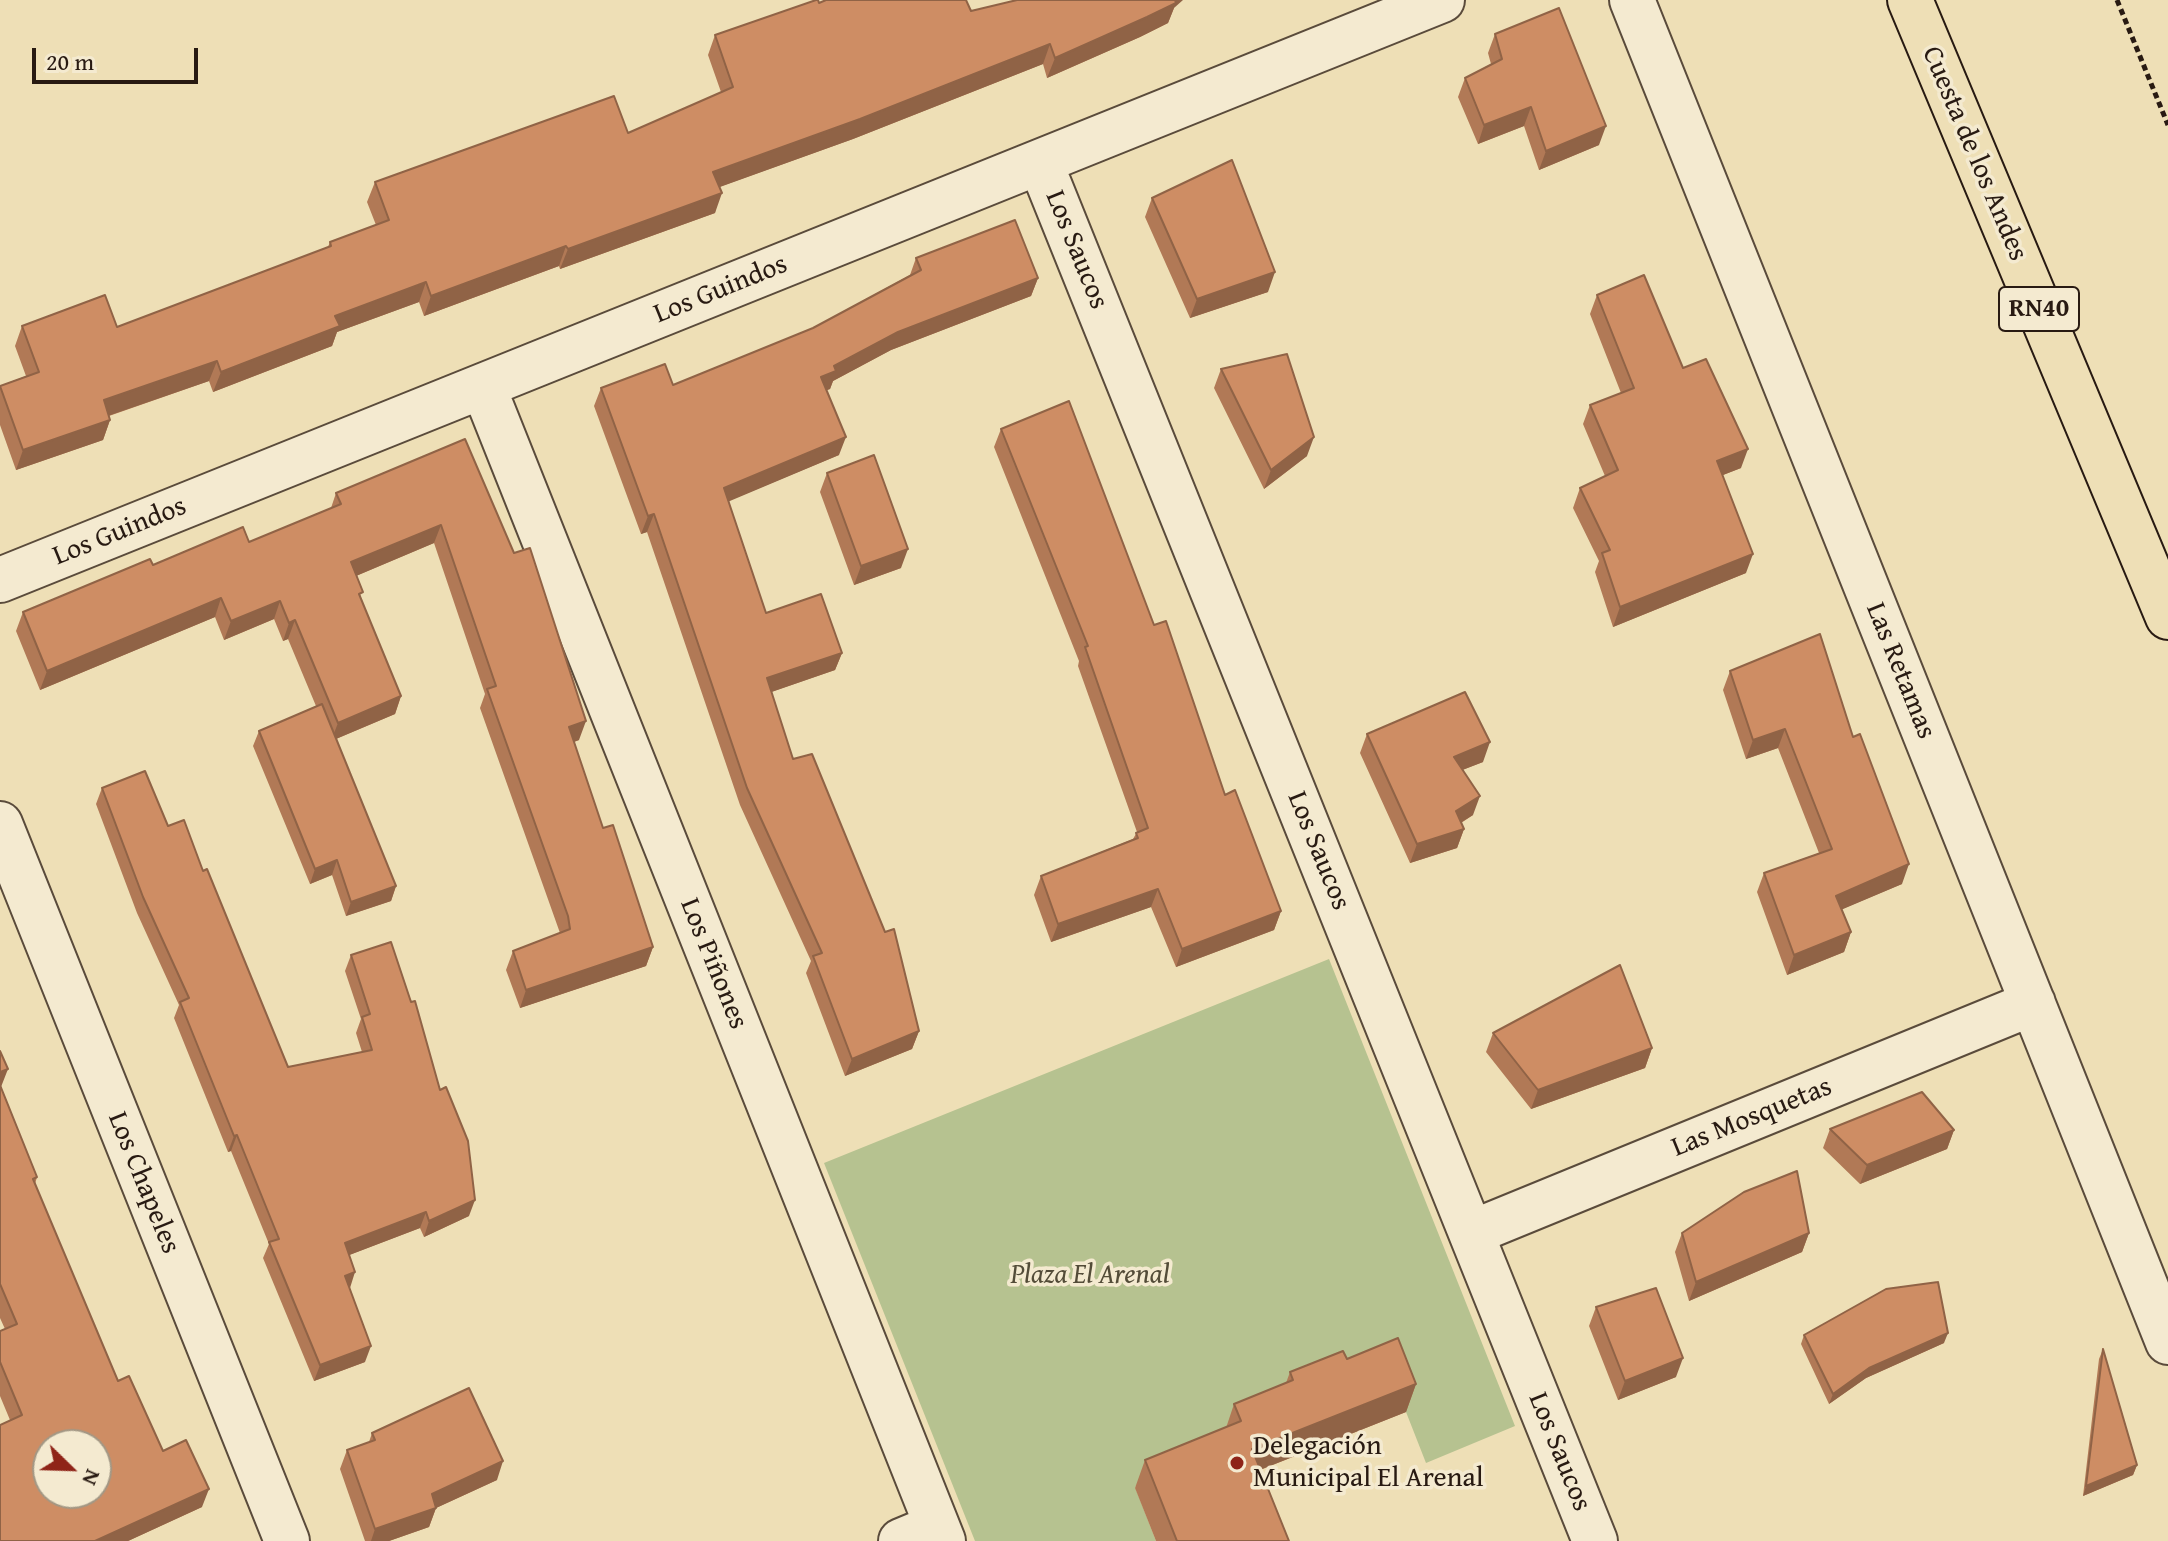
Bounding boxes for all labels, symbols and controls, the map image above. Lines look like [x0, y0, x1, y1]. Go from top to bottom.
scale bar [36, 32, 202, 82]
street label: Cuesta de los Andes [1914, 42, 2034, 266]
text: 20 m [46, 44, 94, 79]
street label: Los Saucos [1037, 186, 1115, 314]
street label: Los Guindos [649, 248, 793, 332]
road number: RN40 [1999, 287, 2079, 331]
street label: Los Guindos [48, 490, 192, 574]
street label: Las Retamas [1857, 598, 1943, 744]
street label: Los Saucos [1279, 787, 1357, 915]
street label: Los Piñones [672, 894, 754, 1034]
street label: Las Mosquetas [1667, 1071, 1837, 1165]
street label: Los Chapeles [99, 1107, 187, 1259]
park label: Plaza El Arenal [1010, 1259, 1170, 1293]
street label: Los Saucos [1520, 1388, 1598, 1516]
north arrow [32, 1429, 112, 1509]
place label: Delegación Municipal El Arenal [1253, 1430, 1484, 1496]
marker: Delegación Municipal El Arenal [1228, 1454, 1246, 1472]
text: N [75, 1465, 110, 1491]

